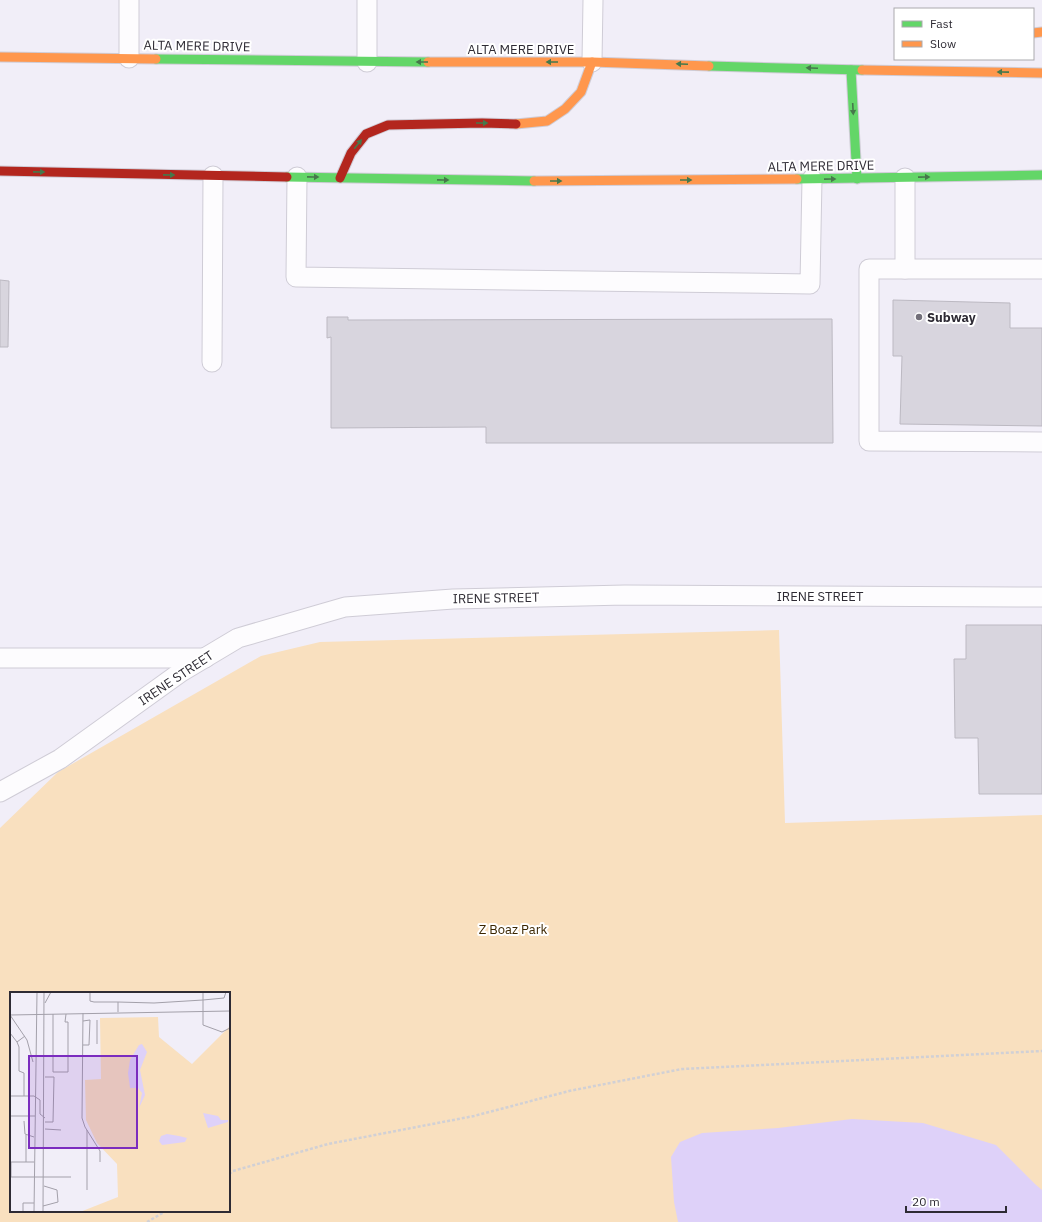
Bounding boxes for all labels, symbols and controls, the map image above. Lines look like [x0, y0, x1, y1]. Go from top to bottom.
legend [894, 8, 1034, 60]
text: Fast [930, 16, 953, 31]
text: Slow [930, 36, 956, 51]
street label: ALTA MERE DRIVE [143, 37, 251, 55]
street label: ALTA MERE DRIVE [468, 41, 574, 58]
one-way arrow [415, 59, 428, 65]
one-way arrow [545, 59, 558, 65]
one-way arrow [676, 61, 688, 68]
one-way arrow [806, 65, 818, 72]
one-way arrow [997, 69, 1009, 76]
one-way arrow [850, 103, 857, 115]
one-way arrow [476, 120, 489, 126]
one-way arrow [354, 138, 363, 149]
street label: ALTA MERE DRIVE [767, 157, 875, 175]
one-way arrow [33, 169, 46, 175]
one-way arrow [163, 172, 176, 178]
one-way arrow [307, 174, 320, 180]
one-way arrow [918, 174, 930, 181]
one-way arrow [824, 176, 837, 182]
one-way arrow [437, 177, 450, 183]
one-way arrow [680, 177, 693, 183]
one-way arrow [550, 178, 563, 184]
place label: Subway [927, 309, 976, 326]
marker: Subway [914, 312, 924, 322]
street label: IRENE STREET [777, 588, 864, 605]
street label: IRENE STREET [453, 589, 540, 607]
street label: IRENE STREET [135, 646, 217, 709]
park label: Z Boaz Park [479, 921, 548, 938]
inset map [10, 992, 230, 1212]
scale bar [906, 1188, 1006, 1214]
text: 20 m [912, 1194, 940, 1209]

